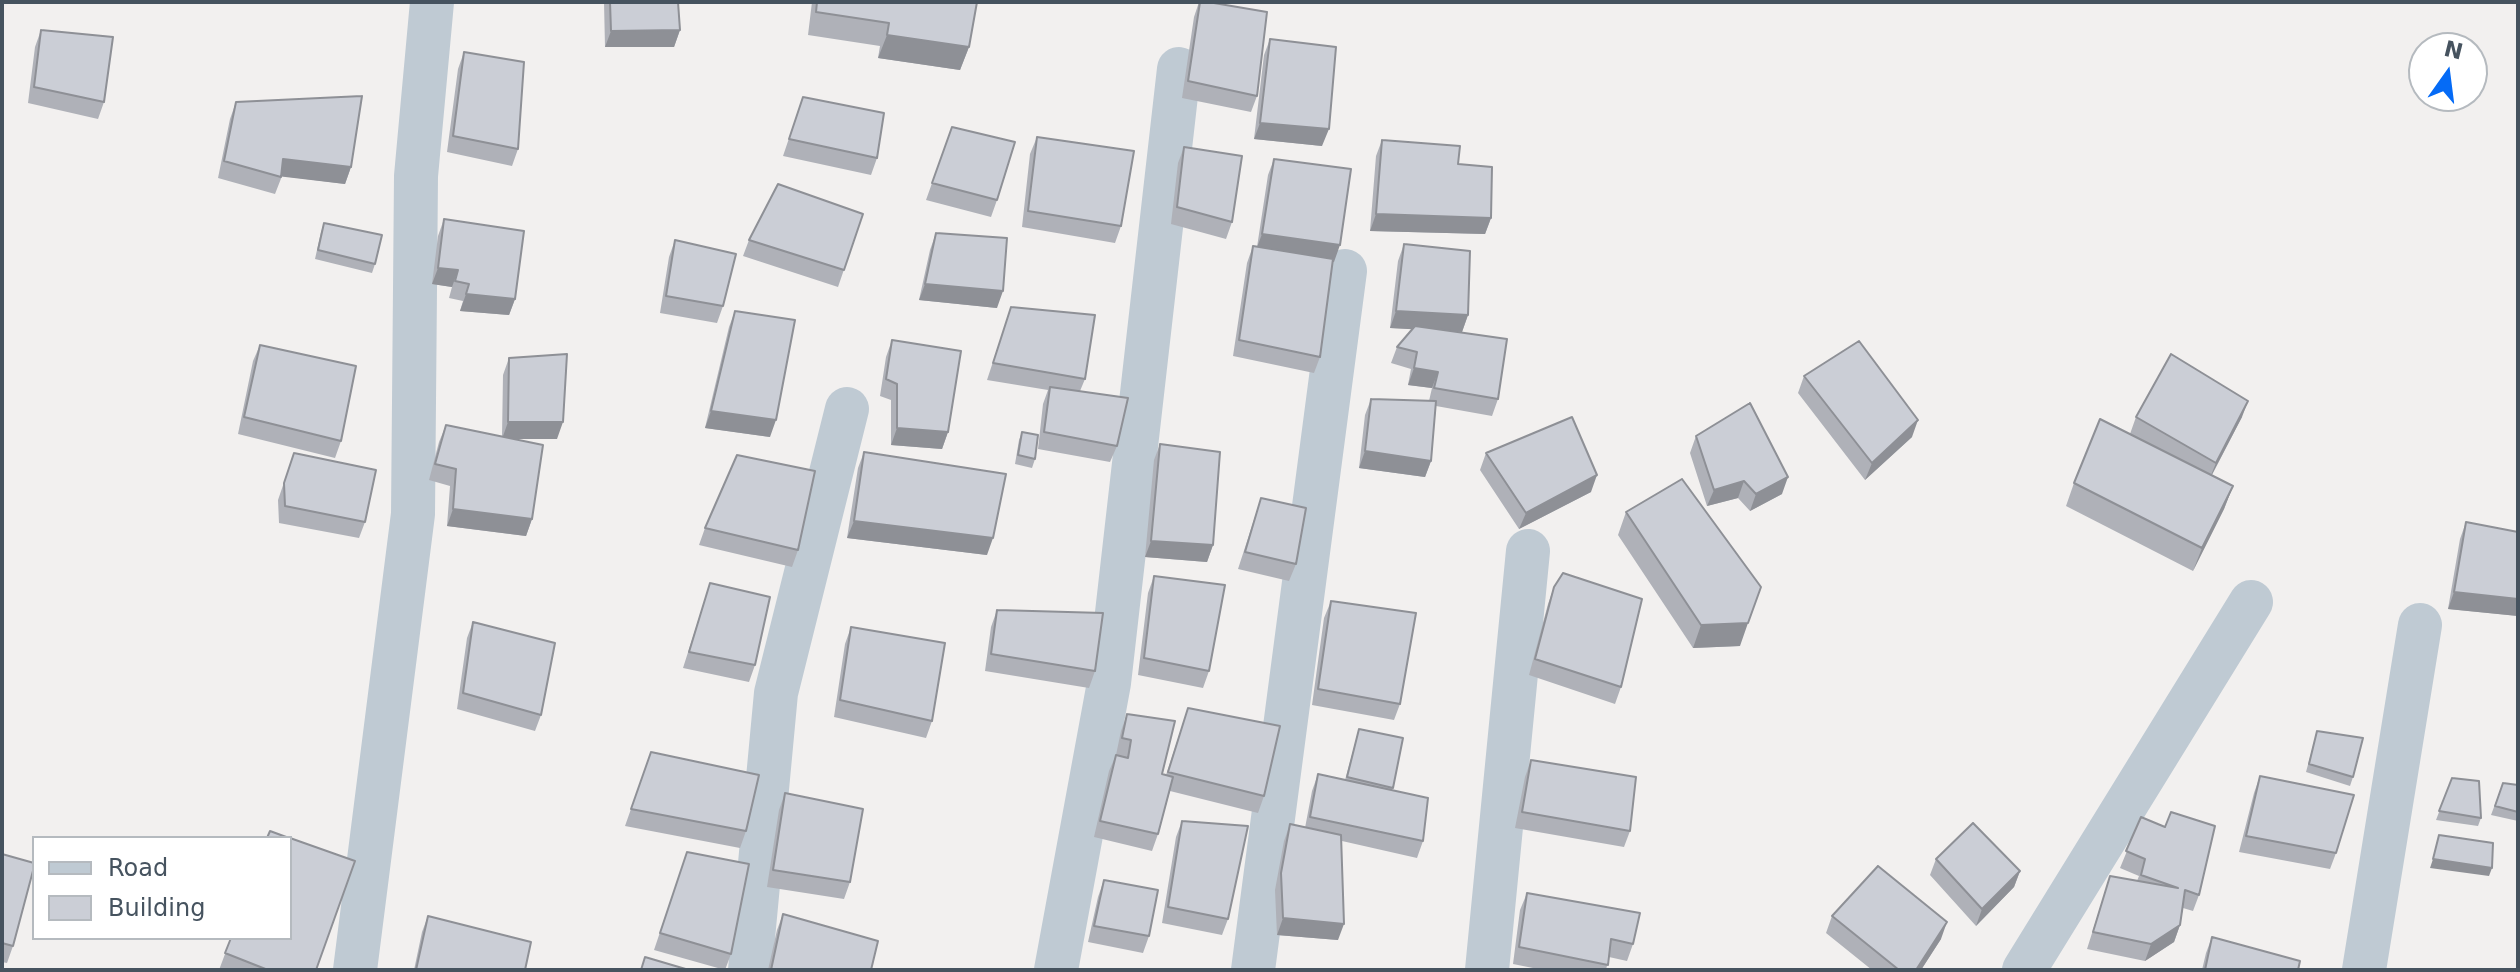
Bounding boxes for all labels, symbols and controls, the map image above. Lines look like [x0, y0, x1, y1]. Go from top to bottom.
north arrow [2408, 32, 2488, 112]
text: N [2441, 36, 2465, 65]
legend [32, 836, 292, 940]
text: Road [108, 854, 168, 882]
text: Building [108, 894, 205, 922]

